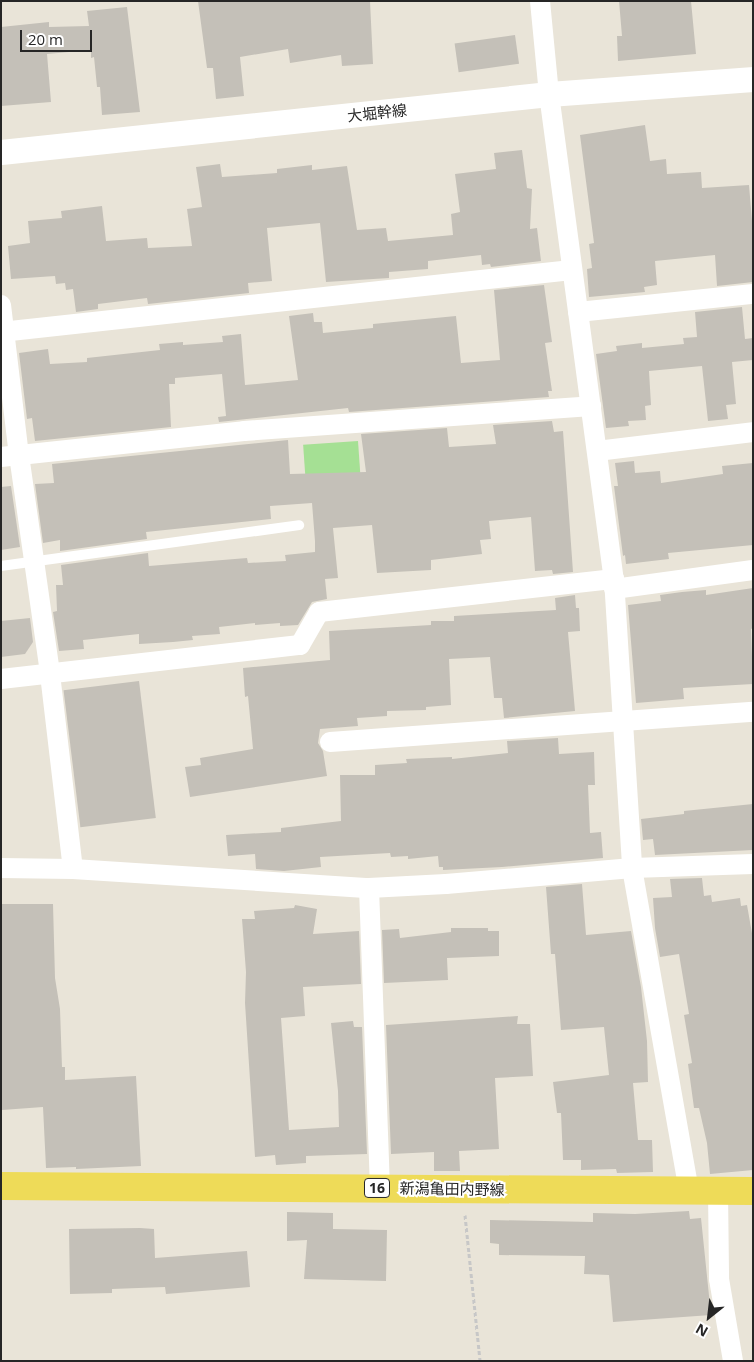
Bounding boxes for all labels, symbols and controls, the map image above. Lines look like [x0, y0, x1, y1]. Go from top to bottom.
scale bar [22, 20, 95, 52]
text: 20 m [28, 29, 63, 49]
street label: 大堀幹線 [346, 101, 408, 125]
road number: 16 [363, 1176, 391, 1200]
street label: 新潟亀田内野線 [399, 1179, 505, 1199]
north arrow [684, 1292, 734, 1342]
text: N [692, 1319, 711, 1342]

